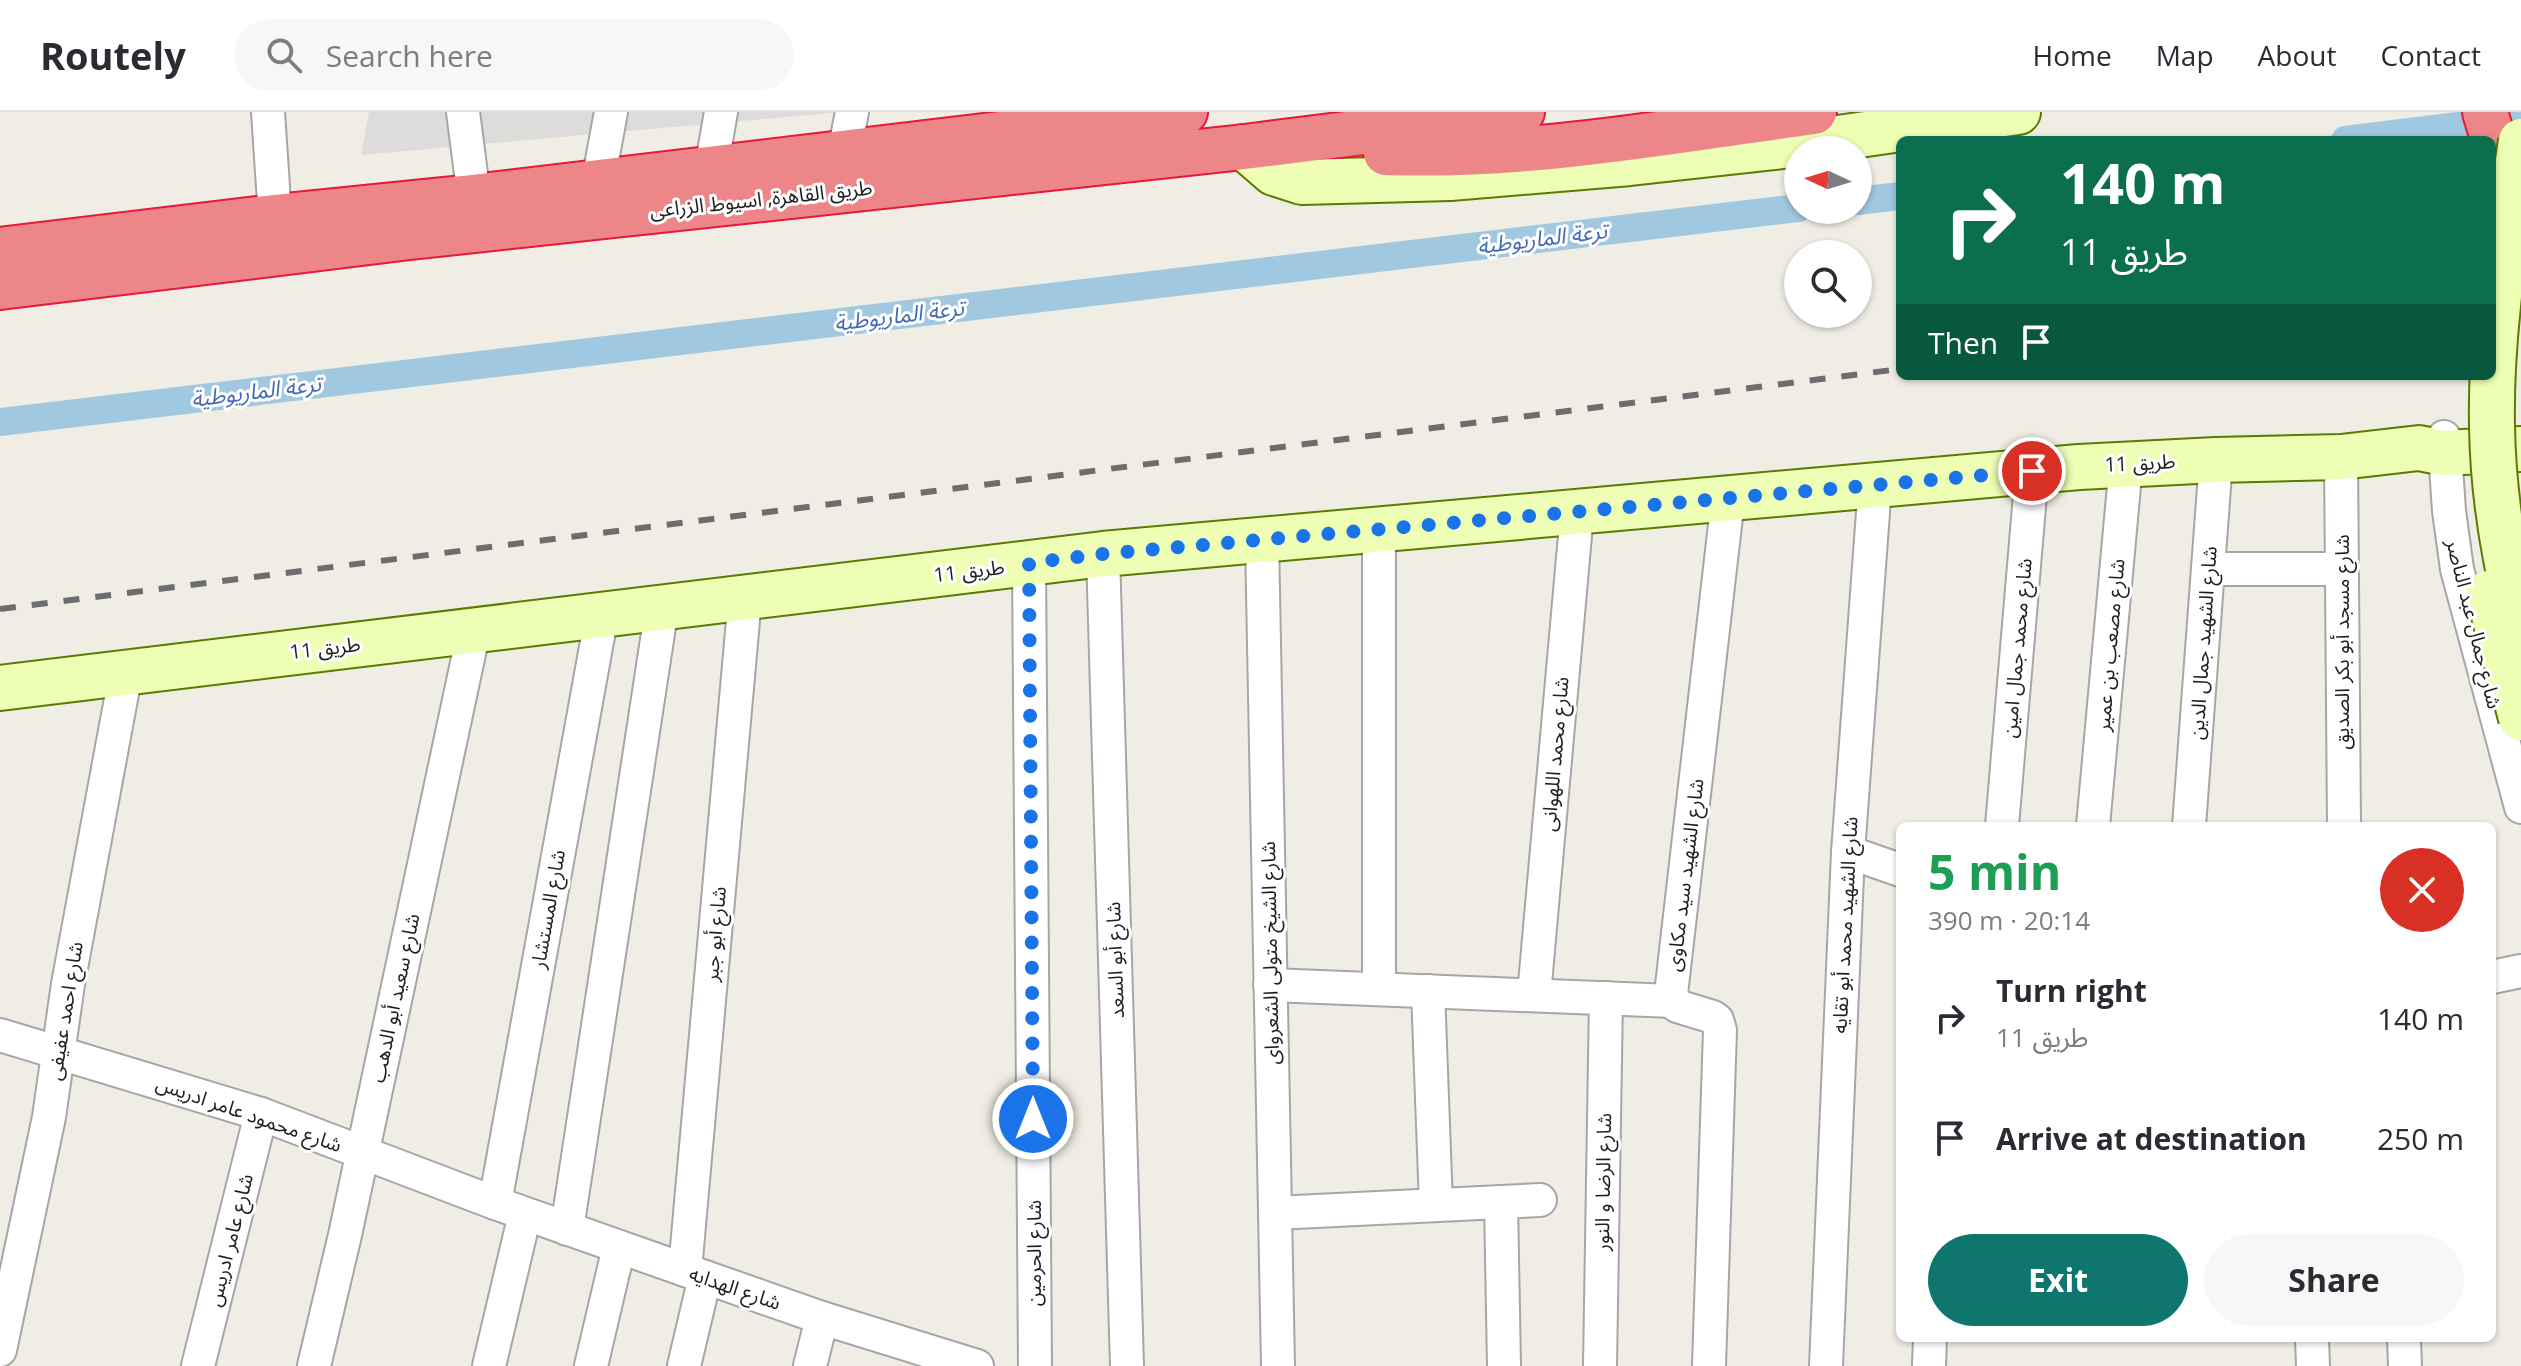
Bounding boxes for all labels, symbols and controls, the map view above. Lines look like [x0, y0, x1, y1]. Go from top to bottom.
search box [234, 19, 794, 91]
text: Routely [40, 29, 186, 81]
icon: search [262, 33, 306, 77]
text: Search here [326, 35, 493, 76]
text: Home [2033, 36, 2112, 74]
text: Map [2156, 36, 2214, 74]
text: About [2258, 36, 2336, 74]
text: Contact [2380, 36, 2481, 74]
north arrow [1784, 136, 1872, 224]
map controls [1784, 136, 1872, 328]
text: 140 m [2060, 144, 2226, 220]
icon: right [1928, 168, 2032, 272]
street label: طريق القاهرة, اسيوط الزراعى [648, 173, 874, 224]
water label: ترعة الماريوطية [1475, 214, 1612, 260]
text: طريق 11 [2060, 227, 2188, 276]
button: search [1784, 240, 1872, 328]
water label: ترعة الماريوطية [832, 291, 969, 337]
icon: arrive [2014, 320, 2058, 364]
text: Then [1928, 322, 1998, 363]
water label: ترعة الماريوطية [189, 367, 326, 413]
pin [1998, 437, 2066, 505]
street label: طريق 11 [2104, 447, 2176, 478]
icon: arrive [2010, 449, 2054, 493]
street label: شارع مسجد أبو بكر الصديق [2328, 534, 2357, 750]
street label: شارع جمال عبد الناصر [2438, 535, 2509, 712]
street label: شارع الشهيد جمال الدين [2182, 545, 2225, 741]
street label: طريق 11 [932, 553, 1006, 588]
street label: شارع محمد جمال امين [1995, 557, 2040, 739]
street label: شارع مصعب بن عمير [2088, 557, 2132, 734]
street label: طريق 11 [288, 630, 362, 665]
street label: شارع محمد اللهوانى [1534, 675, 1577, 833]
street label: شارع الشهيد سيد مكاوى [1659, 777, 1712, 973]
street label: شارع الشهيد محمد أبو تقايه [1825, 816, 1866, 1034]
text: 5 min [1928, 839, 2061, 904]
street label: شارع الشيخ متولى الشعرواى [1254, 841, 1287, 1065]
street label: شارع المستشار [524, 847, 573, 972]
button: close [2380, 848, 2464, 932]
street label: شارع أبو جبر [697, 885, 734, 984]
street label: شارع أبو السعد [1099, 901, 1132, 1019]
text: 390 m · 20:14 [1928, 902, 2090, 938]
street label: شارع سعيد أبو الدهب [363, 911, 428, 1085]
street label: شارع احمد عفيفى [40, 940, 91, 1083]
text: Turn right [1996, 970, 2147, 1011]
icon: right [1928, 996, 1972, 1040]
text: 140 m [2377, 998, 2464, 1039]
text: طريق 11 [1996, 1019, 2088, 1055]
street label: شارع محمود عامر ادريس [152, 1069, 346, 1160]
position arrow [991, 1077, 1075, 1161]
street label: شارع الرضا و النور [1588, 1113, 1619, 1252]
icon: arrive [1928, 1116, 1972, 1160]
text: Arrive at destination [1996, 1118, 2307, 1159]
text: 250 m [2377, 1118, 2464, 1159]
street label: شارع عامر ادريس [200, 1171, 261, 1310]
street label: شارع الحرمين [1020, 1200, 1049, 1306]
button: Exit [1928, 1234, 2188, 1326]
button: Share [2204, 1234, 2464, 1326]
street label: شارع الهدايه [685, 1259, 785, 1318]

